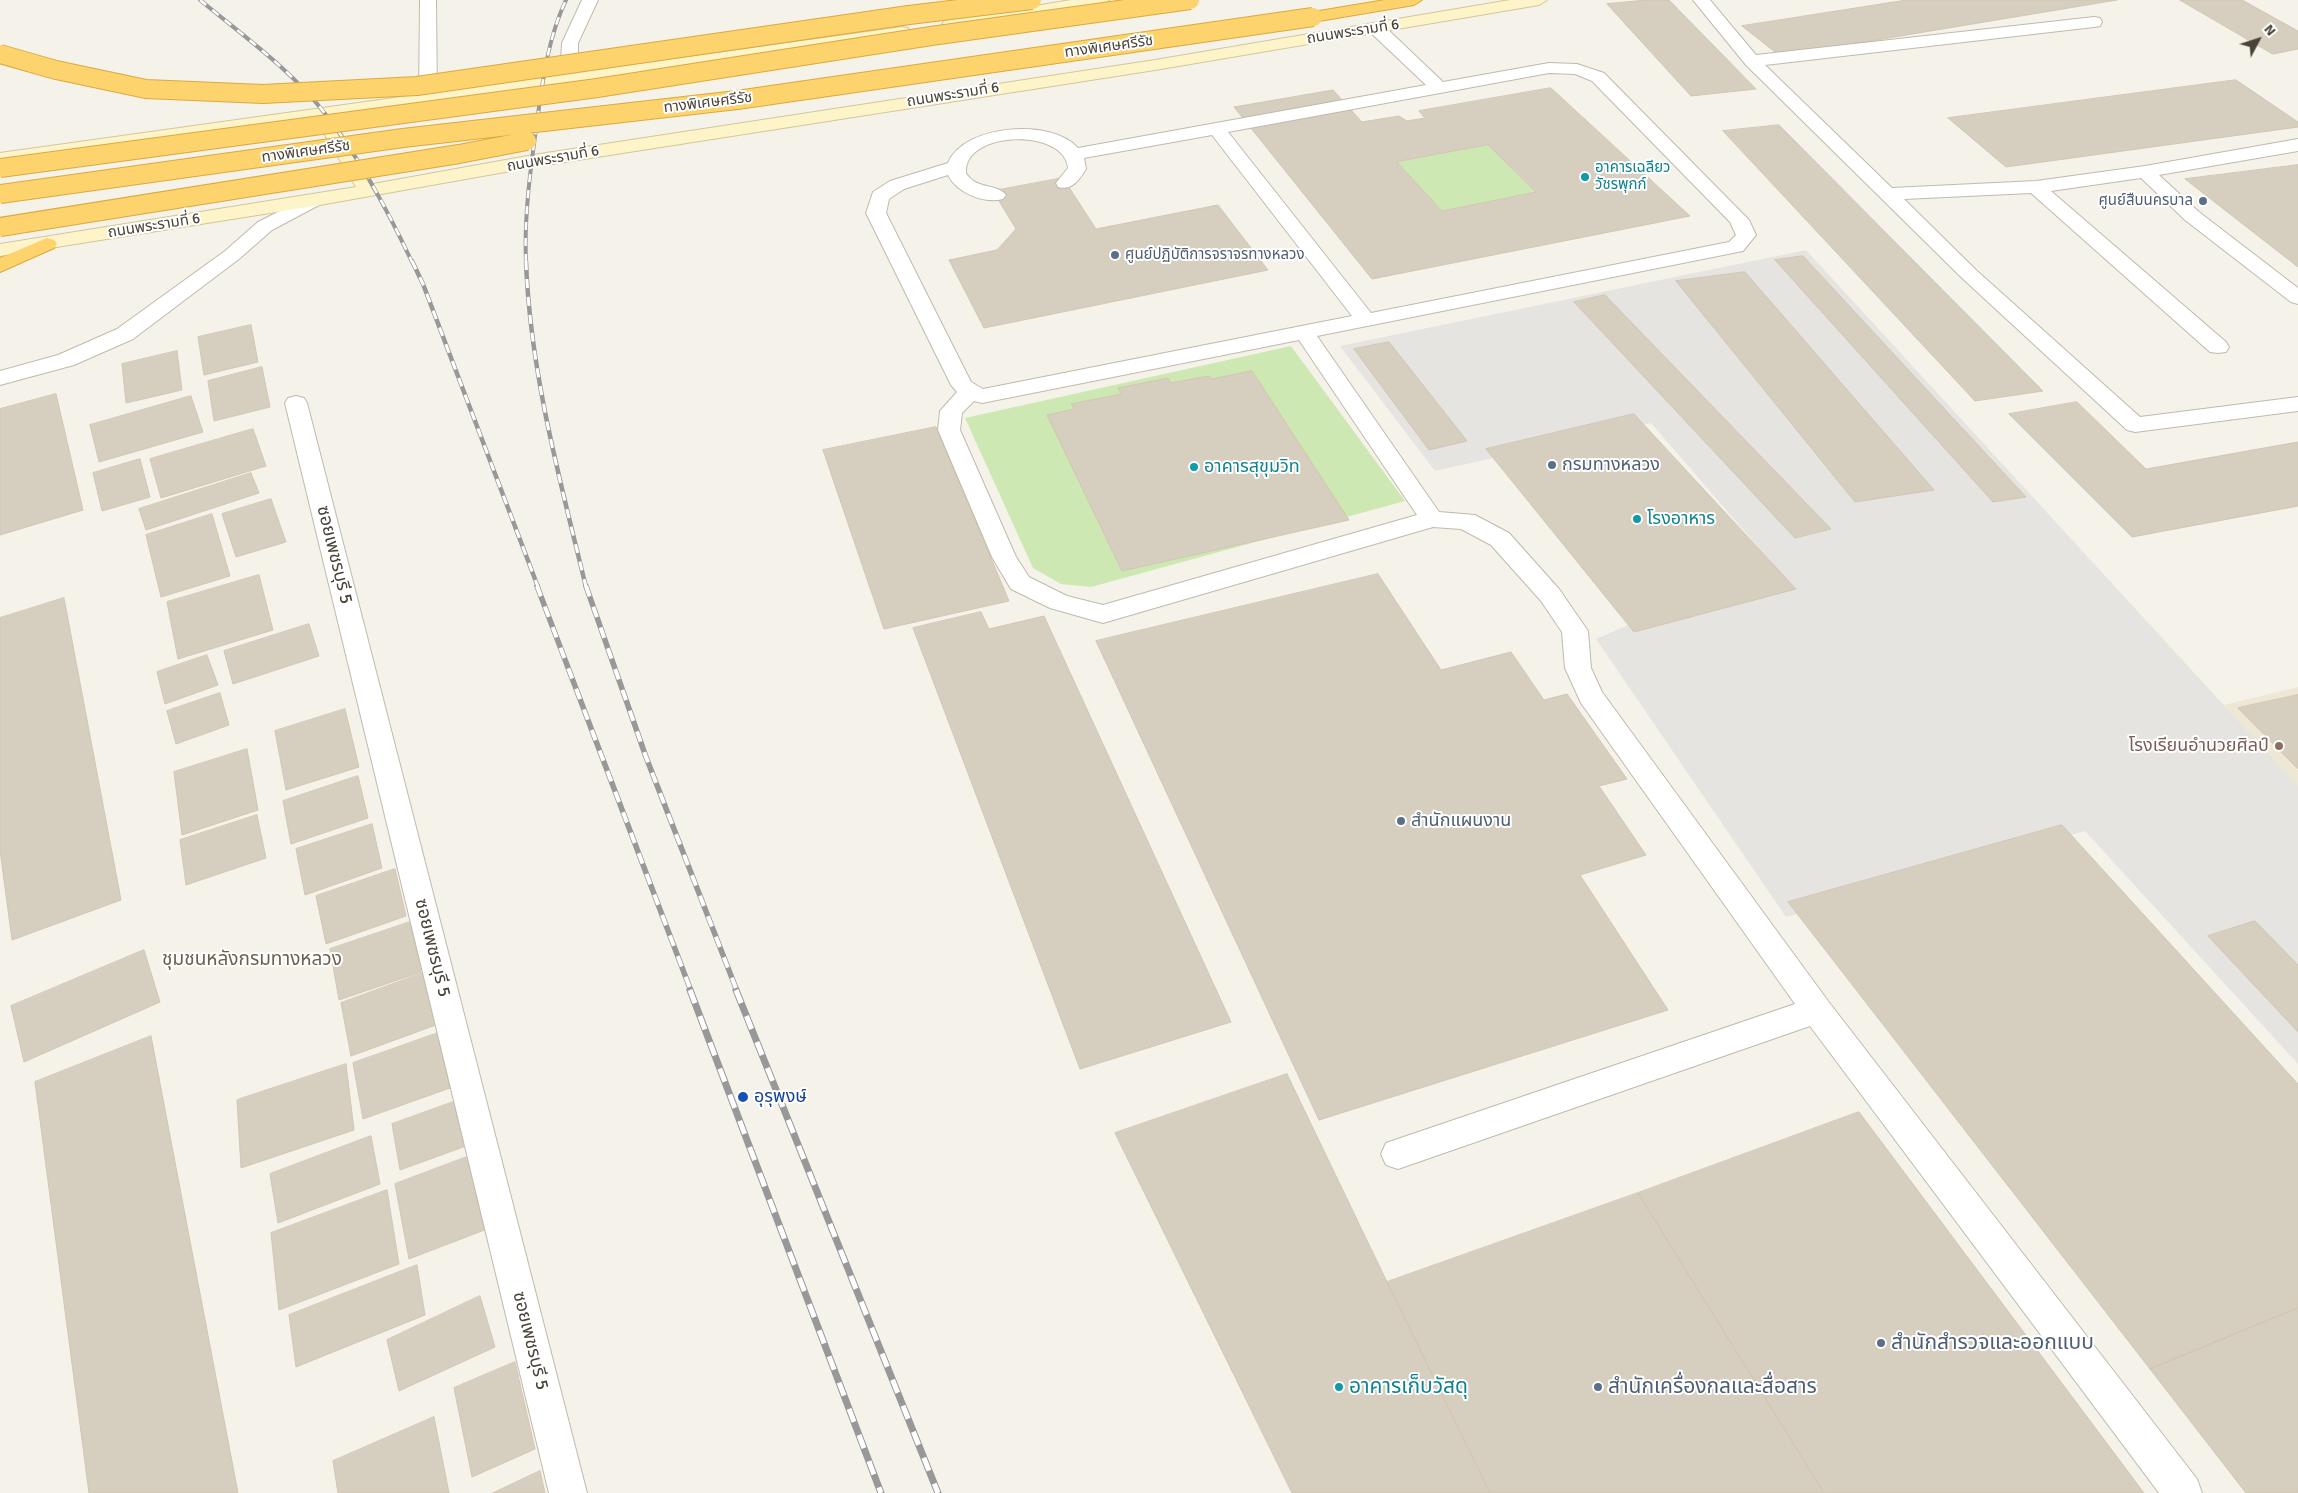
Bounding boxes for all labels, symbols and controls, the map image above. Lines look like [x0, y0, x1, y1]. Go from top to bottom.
north arrow [2233, 15, 2283, 65]
street label: ถนนพระรามที่ 6 [1305, 16, 1401, 48]
text: N [2260, 21, 2280, 39]
street label: ทางพิเศษศรีรัช [1064, 32, 1154, 62]
street label: ถนนพระรามที่ 6 [905, 79, 1001, 111]
street label: ทางพิเศษศรีรัช [663, 89, 753, 117]
street label: ทางพิเศษศรีรัช [261, 137, 351, 167]
street label: ถนนพระรามที่ 6 [505, 142, 601, 176]
place label: อาคารเฉลียว วัชรพุกก์ [1595, 159, 1670, 194]
marker: อาคารเฉลียว วัชรพุกก์ [1579, 171, 1591, 183]
place label: ศูนย์สืบนครบาล [2098, 192, 2193, 210]
marker: ศูนย์สืบนครบาล [2197, 195, 2209, 207]
street label: ถนนพระรามที่ 6 [106, 210, 202, 242]
place label: ศูนย์ปฏิบัติการจราจรทางหลวง [1125, 246, 1304, 264]
marker: ศูนย์ปฏิบัติการจราจรทางหลวง [1109, 249, 1121, 261]
place label: กรมทางหลวง [1562, 454, 1660, 476]
place label: อาคารสุขุมวิท [1204, 456, 1300, 478]
marker: กรมทางหลวง [1546, 459, 1558, 471]
marker: อาคารสุขุมวิท [1188, 461, 1200, 473]
street label: ซอยเพชรบุรี 5 [311, 504, 357, 606]
place label: โรงอาหาร [1647, 508, 1715, 530]
marker: โรงอาหาร [1631, 513, 1643, 525]
place label: โรงเรียนอำนวยศิลป์ [2129, 735, 2269, 757]
marker: โรงเรียนอำนวยศิลป์ [2273, 740, 2285, 752]
place label: สำนักแผนงาน [1411, 810, 1511, 832]
marker: สำนักแผนงาน [1395, 815, 1407, 827]
street label: ซอยเพชรบุรี 5 [409, 897, 455, 999]
district label: ชุมชนหลังกรมทางหลวง [162, 949, 342, 971]
place label: อุรุพงษ์ [754, 1086, 807, 1108]
marker: อุรุพงษ์ [736, 1090, 750, 1104]
street label: ซอยเพชรบุรี 5 [507, 1290, 553, 1392]
place label: สำนักสำรวจและออกแบบ [1891, 1330, 2094, 1356]
marker: สำนักสำรวจและออกแบบ [1875, 1337, 1887, 1349]
place label: อาคารเก็บวัสดุ [1349, 1374, 1468, 1400]
place label: สำนักเครื่องกลและสื่อสาร [1608, 1374, 1817, 1400]
marker: อาคารเก็บวัสดุ [1333, 1381, 1345, 1393]
marker: สำนักเครื่องกลและสื่อสาร [1592, 1381, 1604, 1393]

